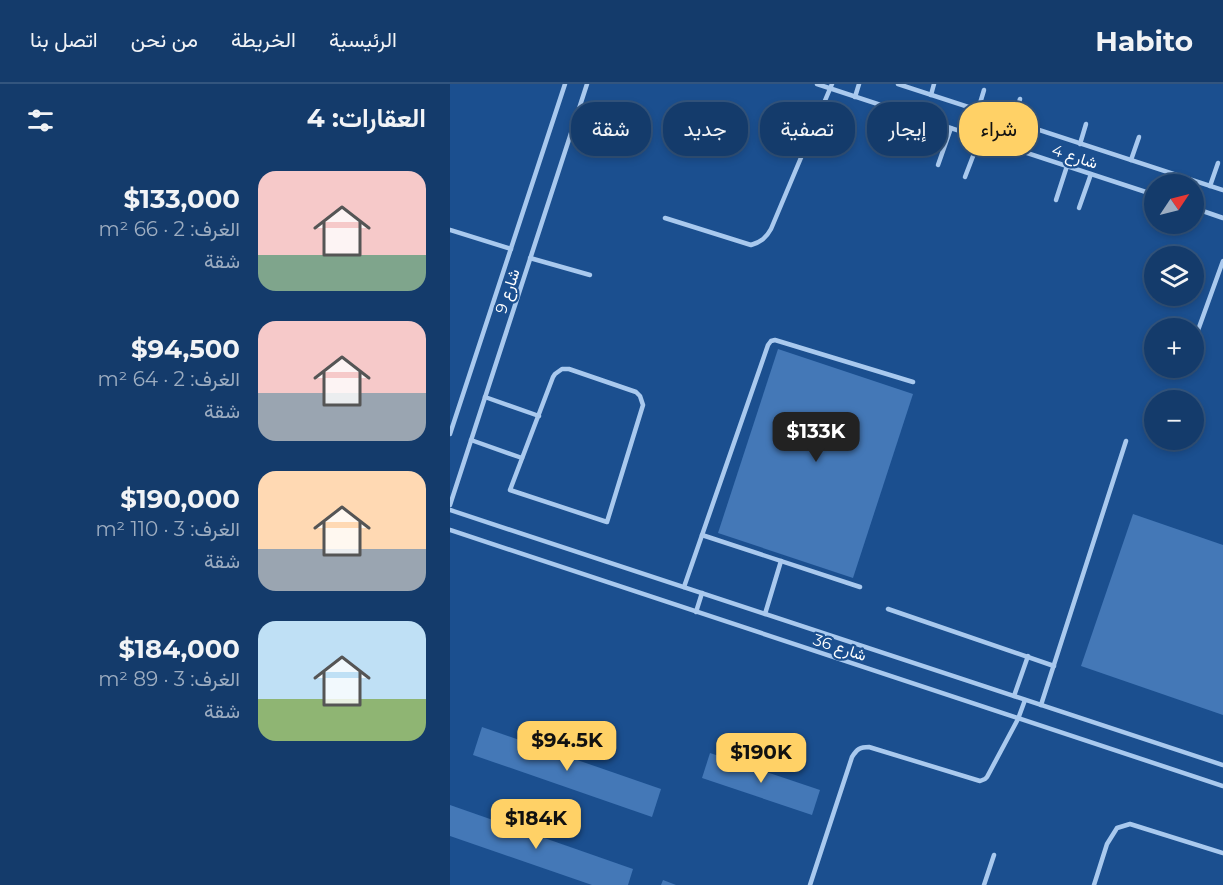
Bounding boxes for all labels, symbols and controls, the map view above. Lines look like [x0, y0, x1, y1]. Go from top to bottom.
text: Habito [1095, 24, 1193, 58]
text: اتصل بنا [30, 27, 98, 52]
text: من نحن [131, 27, 198, 52]
text: الخريطة [231, 27, 296, 52]
text: الرئيسية [329, 27, 397, 52]
text: العقارات: 4 [307, 102, 426, 134]
chip: شقة [571, 102, 651, 156]
chip: جديد [663, 102, 748, 156]
chip: تصفية [760, 102, 855, 156]
chip: إيجار [867, 102, 947, 156]
chip: شراء [959, 102, 1038, 156]
icon: filters [24, 104, 57, 137]
street label: شارع 4 [1049, 140, 1100, 175]
north arrow [1144, 174, 1204, 234]
map controls [1144, 174, 1204, 450]
text: $133,000 [123, 183, 240, 215]
icon: home [306, 195, 378, 267]
text: الغرف: 2 · 66 m² [99, 217, 240, 241]
button: layers [1144, 246, 1204, 306]
text: شقة [204, 249, 240, 273]
street label: شارع 9 [491, 266, 526, 317]
button: + [1144, 318, 1204, 378]
text: $94,500 [131, 333, 240, 365]
icon: home [306, 345, 378, 417]
text: الغرف: 2 · 64 m² [98, 367, 240, 391]
button: − [1144, 390, 1204, 450]
text: شقة [204, 399, 240, 423]
pin: $133K [774, 412, 858, 463]
text: $133K [787, 419, 845, 443]
text: $190,000 [120, 483, 240, 515]
icon: home [306, 495, 378, 567]
text: الغرف: 3 · 110 m² [95, 517, 240, 541]
text: شقة [204, 549, 240, 573]
street label: شارع 36 [810, 630, 869, 667]
text: $184,000 [118, 633, 240, 665]
icon: home [306, 645, 378, 717]
text: الغرف: 3 · 89 m² [98, 667, 240, 691]
text: شقة [204, 699, 240, 723]
pin: $94.5K [518, 721, 616, 772]
text: $94.5K [531, 728, 603, 752]
pin: $190K [719, 733, 803, 784]
text: $190K [730, 740, 792, 764]
pin: $184K [494, 799, 578, 850]
text: $184K [505, 806, 567, 830]

